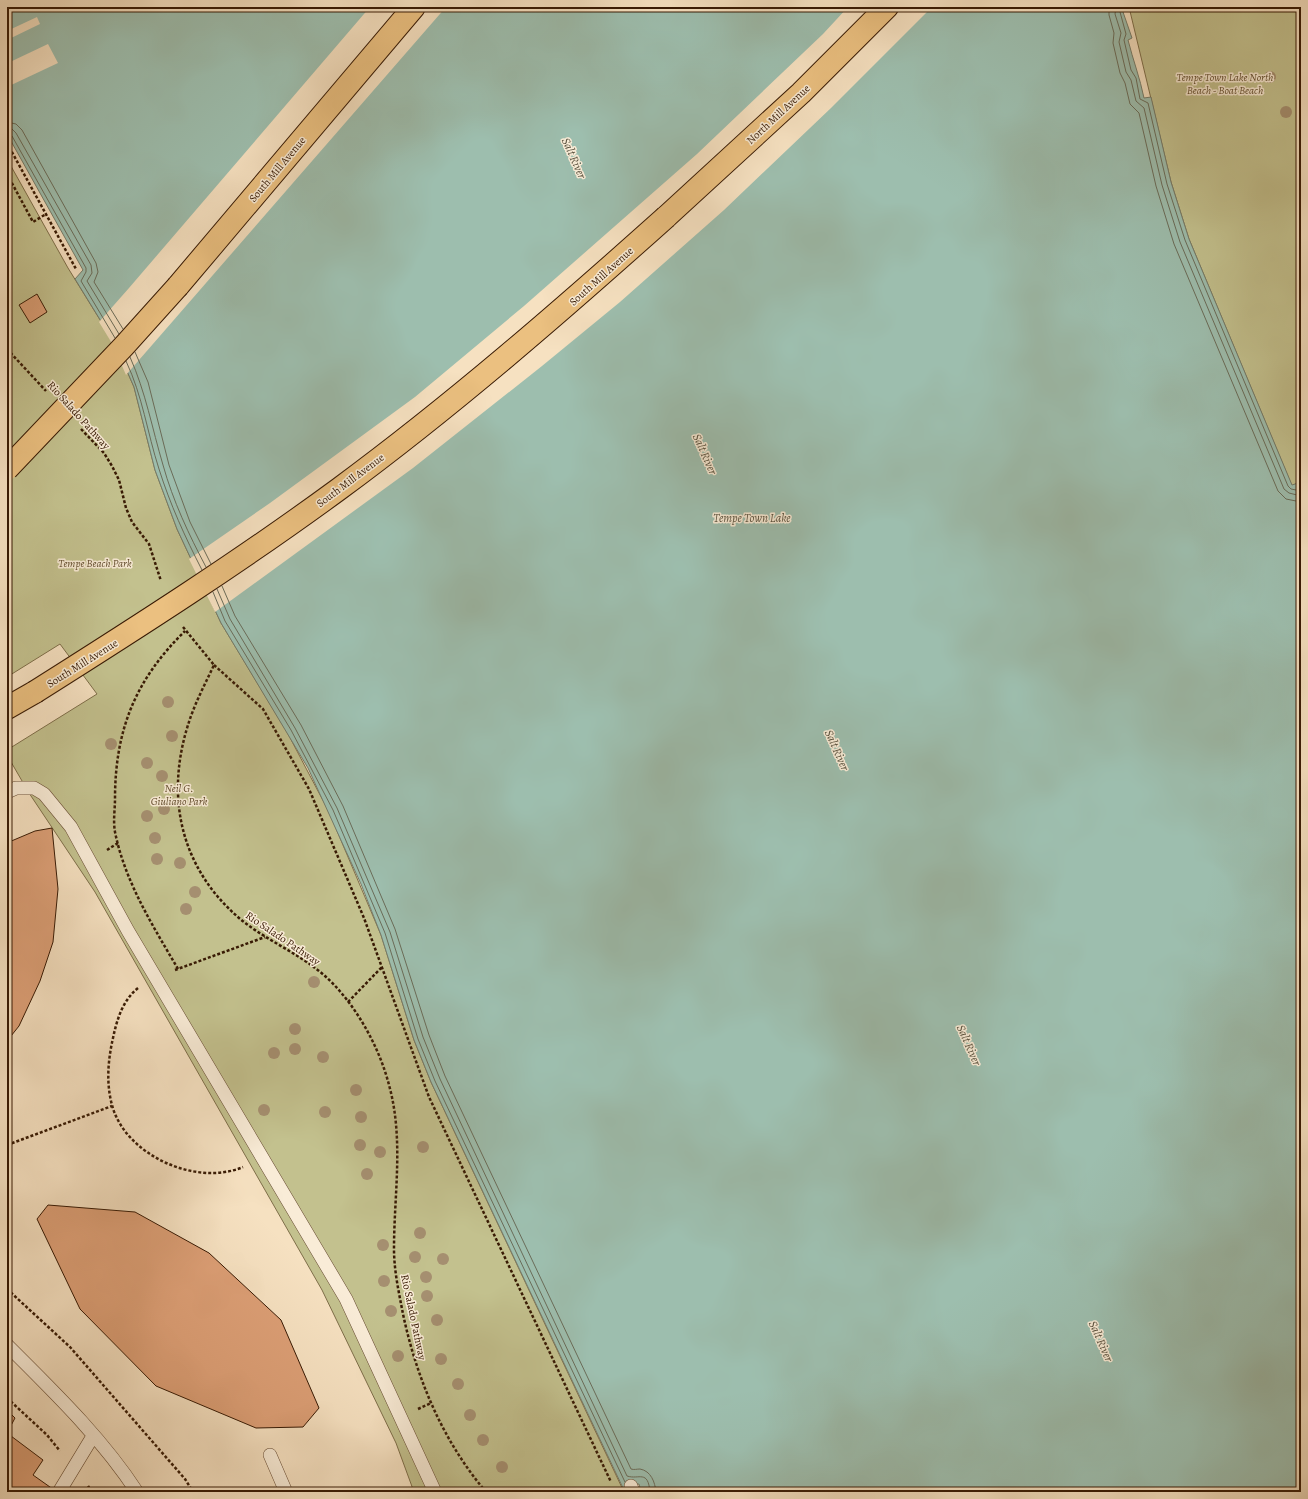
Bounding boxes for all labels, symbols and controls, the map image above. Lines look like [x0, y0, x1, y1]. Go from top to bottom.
park label: Tempe Town Lake North Beach - Boat Beach [1177, 70, 1273, 98]
street label: North Mill Avenue [743, 81, 813, 148]
street label: South Mill Avenue [245, 133, 309, 205]
water label: Salt River [558, 135, 590, 182]
street label: South Mill Avenue [566, 244, 637, 309]
street label: Rio Salado Pathway [44, 378, 113, 453]
water label: Salt River [689, 431, 721, 478]
street label: South Mill Avenue [313, 450, 387, 511]
water label: Tempe Town Lake [713, 510, 791, 526]
park label: Tempe Beach Park [58, 556, 132, 571]
street label: South Mill Avenue [44, 635, 121, 691]
water label: Salt River [821, 727, 853, 774]
park label: Neil G. Giuliano Park [151, 781, 207, 809]
street label: Rio Salado Pathway [242, 908, 323, 969]
water label: Salt River [953, 1022, 985, 1069]
street label: Rio Salado Pathway [397, 1273, 430, 1361]
water label: Salt River [1085, 1318, 1117, 1365]

